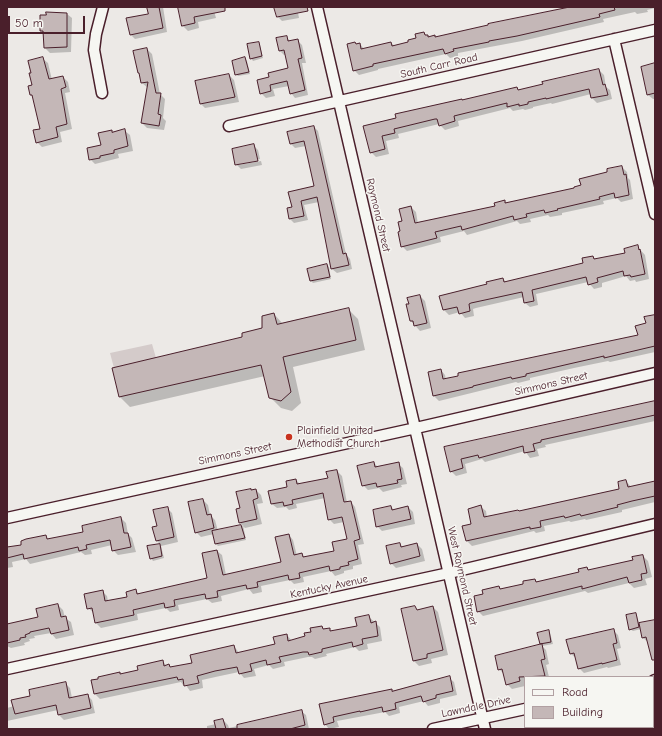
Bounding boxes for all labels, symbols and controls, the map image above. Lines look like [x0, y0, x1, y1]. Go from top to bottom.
scale bar [10, 8, 87, 34]
text: 50 m [15, 16, 43, 30]
street label: South Carr Road [399, 51, 479, 81]
street label: Raymond Street [363, 177, 393, 253]
street label: Simmons Street [513, 369, 589, 399]
place label: Plainfield United Methodist Church [297, 424, 380, 450]
marker: Plainfield United Methodist Church [284, 432, 294, 442]
street label: Simmons Street [197, 440, 273, 468]
street label: West Raymond Street [444, 525, 480, 627]
street label: Kentucky Avenue [289, 572, 369, 602]
legend [524, 676, 654, 728]
text: Road [562, 685, 588, 699]
street label: Lawndale Drive [440, 693, 512, 721]
text: Building [562, 705, 603, 719]

